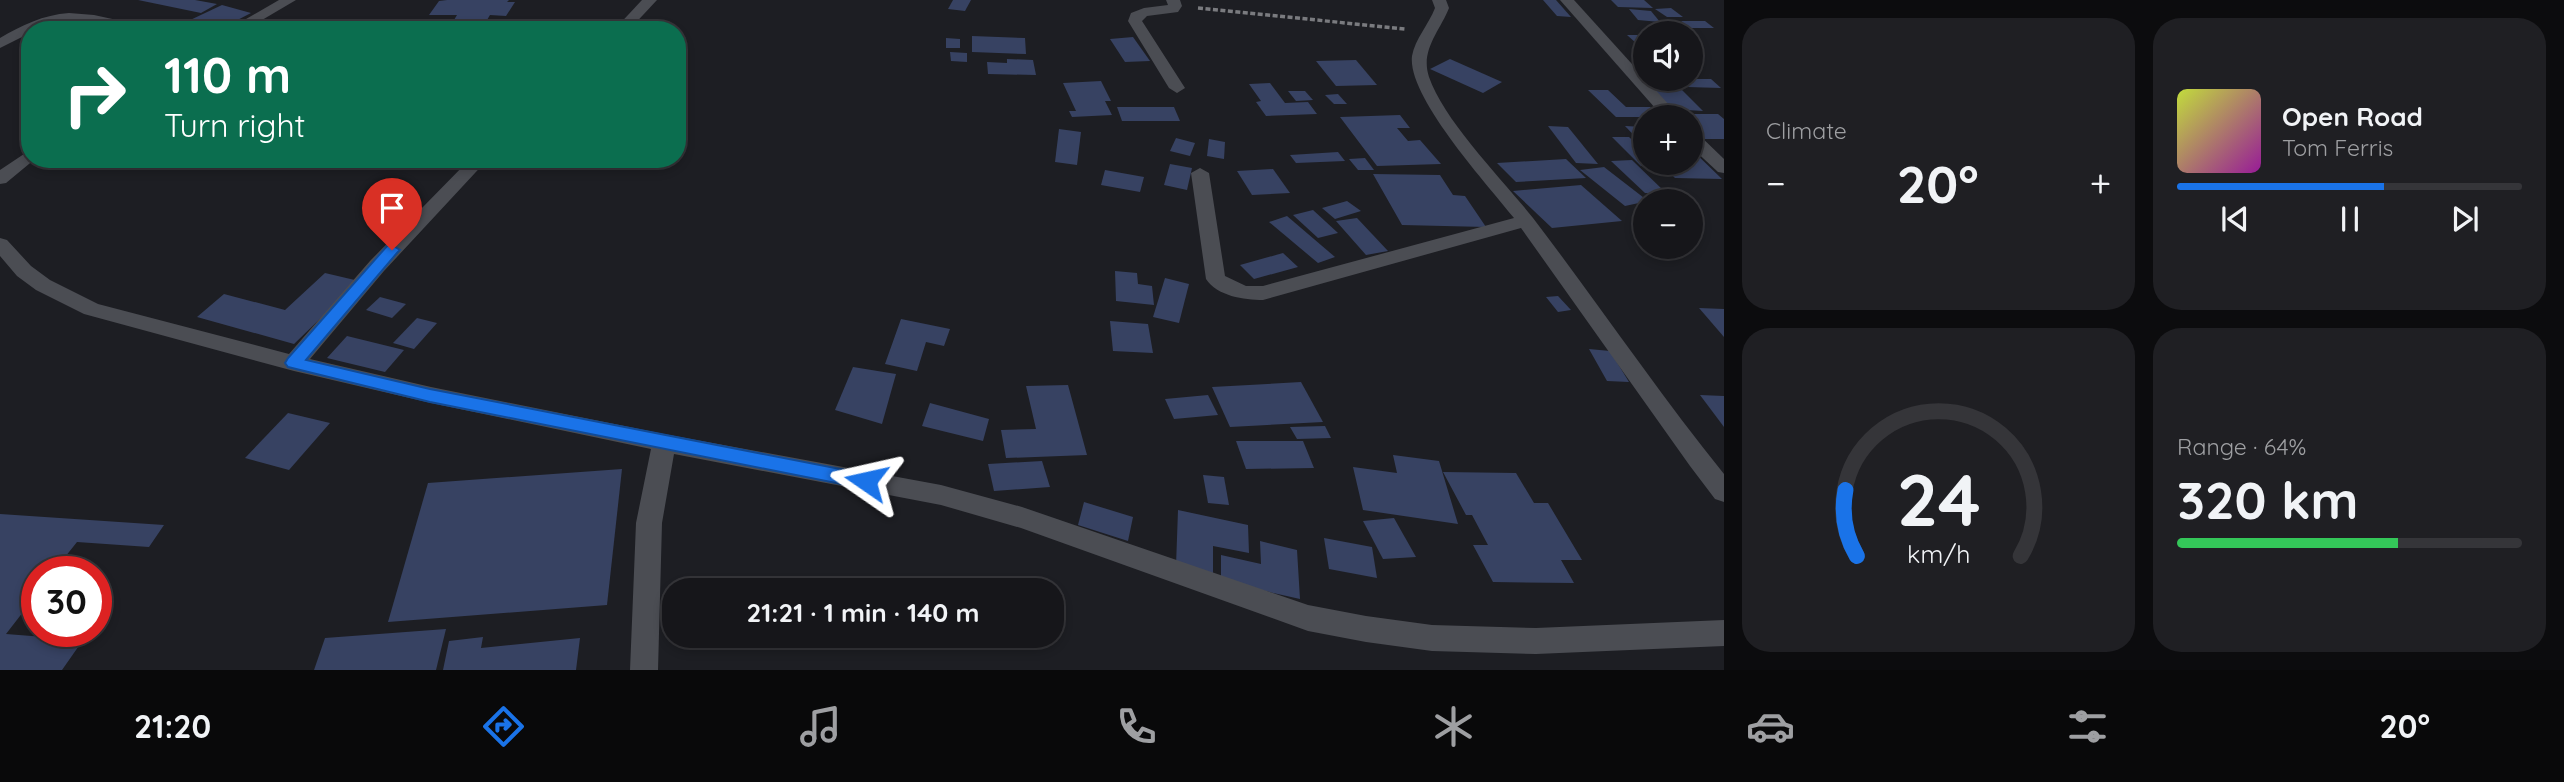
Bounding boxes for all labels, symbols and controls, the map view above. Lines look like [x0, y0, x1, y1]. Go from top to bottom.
map controls [1633, 21, 1703, 259]
button: sound [1633, 21, 1703, 91]
text: 110 m [164, 44, 291, 105]
icon: right [49, 49, 140, 140]
text: Open Road [2282, 100, 2423, 133]
text: Turn right [164, 105, 305, 145]
button: + [1633, 105, 1703, 175]
text: Climate [1766, 116, 1847, 145]
text: Tom Ferris [2282, 133, 2393, 162]
text: 20° [1897, 151, 1979, 216]
text: − [1766, 159, 1786, 207]
text: + [2090, 159, 2111, 207]
pin [362, 178, 422, 250]
icon: arrive [373, 189, 411, 227]
button: − [1633, 189, 1703, 259]
icon: previous [2216, 200, 2254, 238]
icon: pause [2331, 200, 2369, 238]
icon: next [2446, 200, 2484, 238]
text: Range · 64% [2177, 432, 2306, 461]
position arrow [829, 444, 903, 518]
text: 24 [1896, 453, 1981, 544]
text: 320 km [2177, 467, 2359, 532]
text: km/h [1907, 538, 1970, 569]
speed limit sign: 30 [21, 556, 112, 647]
text: 21:21 · 1 min · 140 m [746, 596, 980, 629]
icon: directions [479, 702, 528, 751]
icon: music [796, 702, 845, 751]
icon: phone [1112, 702, 1161, 751]
icon: climate [1429, 702, 1478, 751]
icon: car [1746, 702, 1795, 751]
icon: filters [2063, 702, 2112, 751]
text: 21:20 [134, 706, 211, 746]
text: 20° [2380, 706, 2430, 746]

